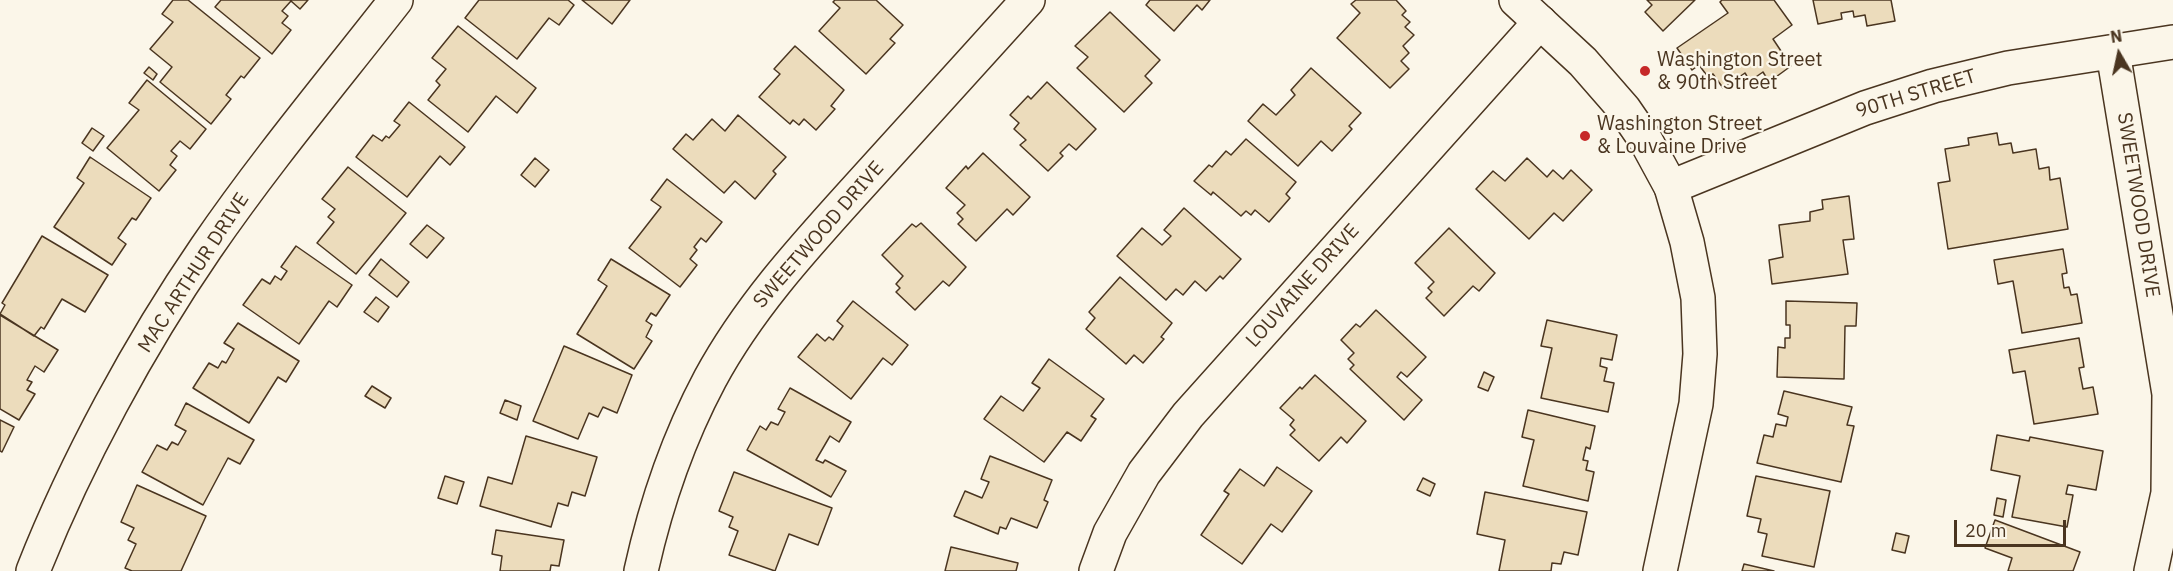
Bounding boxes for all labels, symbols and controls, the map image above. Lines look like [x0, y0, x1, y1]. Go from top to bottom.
north arrow [2089, 24, 2149, 84]
text: N [2109, 25, 2123, 47]
place label: Washington Street & 90th Street [1657, 48, 1822, 95]
marker: Washington Street & 90th Street [1638, 64, 1652, 78]
street label: 90TH STREET [1853, 64, 1979, 124]
street label: SWEETWOOD DRIVE [2112, 111, 2164, 299]
place label: Washington Street & Louvaine Drive [1597, 112, 1762, 159]
marker: Washington Street & Louvaine Drive [1578, 129, 1592, 143]
street label: SWEETWOOD DRIVE [749, 157, 889, 313]
street label: MAC ARTHUR DRIVE [133, 189, 255, 357]
street label: LOUVAINE DRIVE [1241, 219, 1365, 353]
scale bar [1957, 508, 2070, 546]
text: 20 m [1965, 519, 2007, 542]

